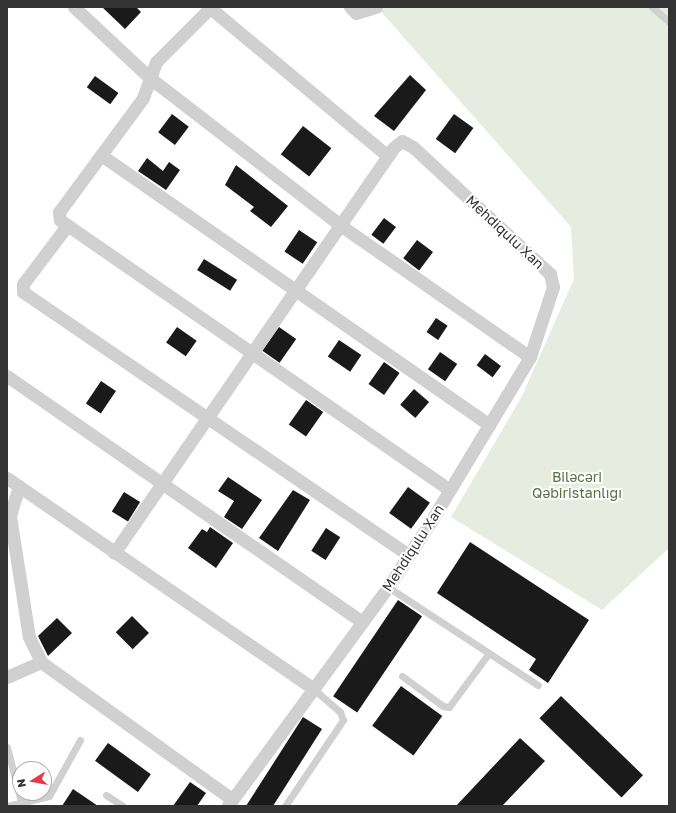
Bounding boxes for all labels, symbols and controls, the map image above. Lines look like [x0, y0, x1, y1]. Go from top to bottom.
street label: Mehdiqulu Xan [463, 192, 547, 272]
park label: Biləcəri Qəbiristanlığı [532, 469, 622, 502]
street label: Mehdiqulu Xan [379, 501, 447, 595]
north arrow [12, 761, 52, 801]
text: N [14, 778, 28, 789]

